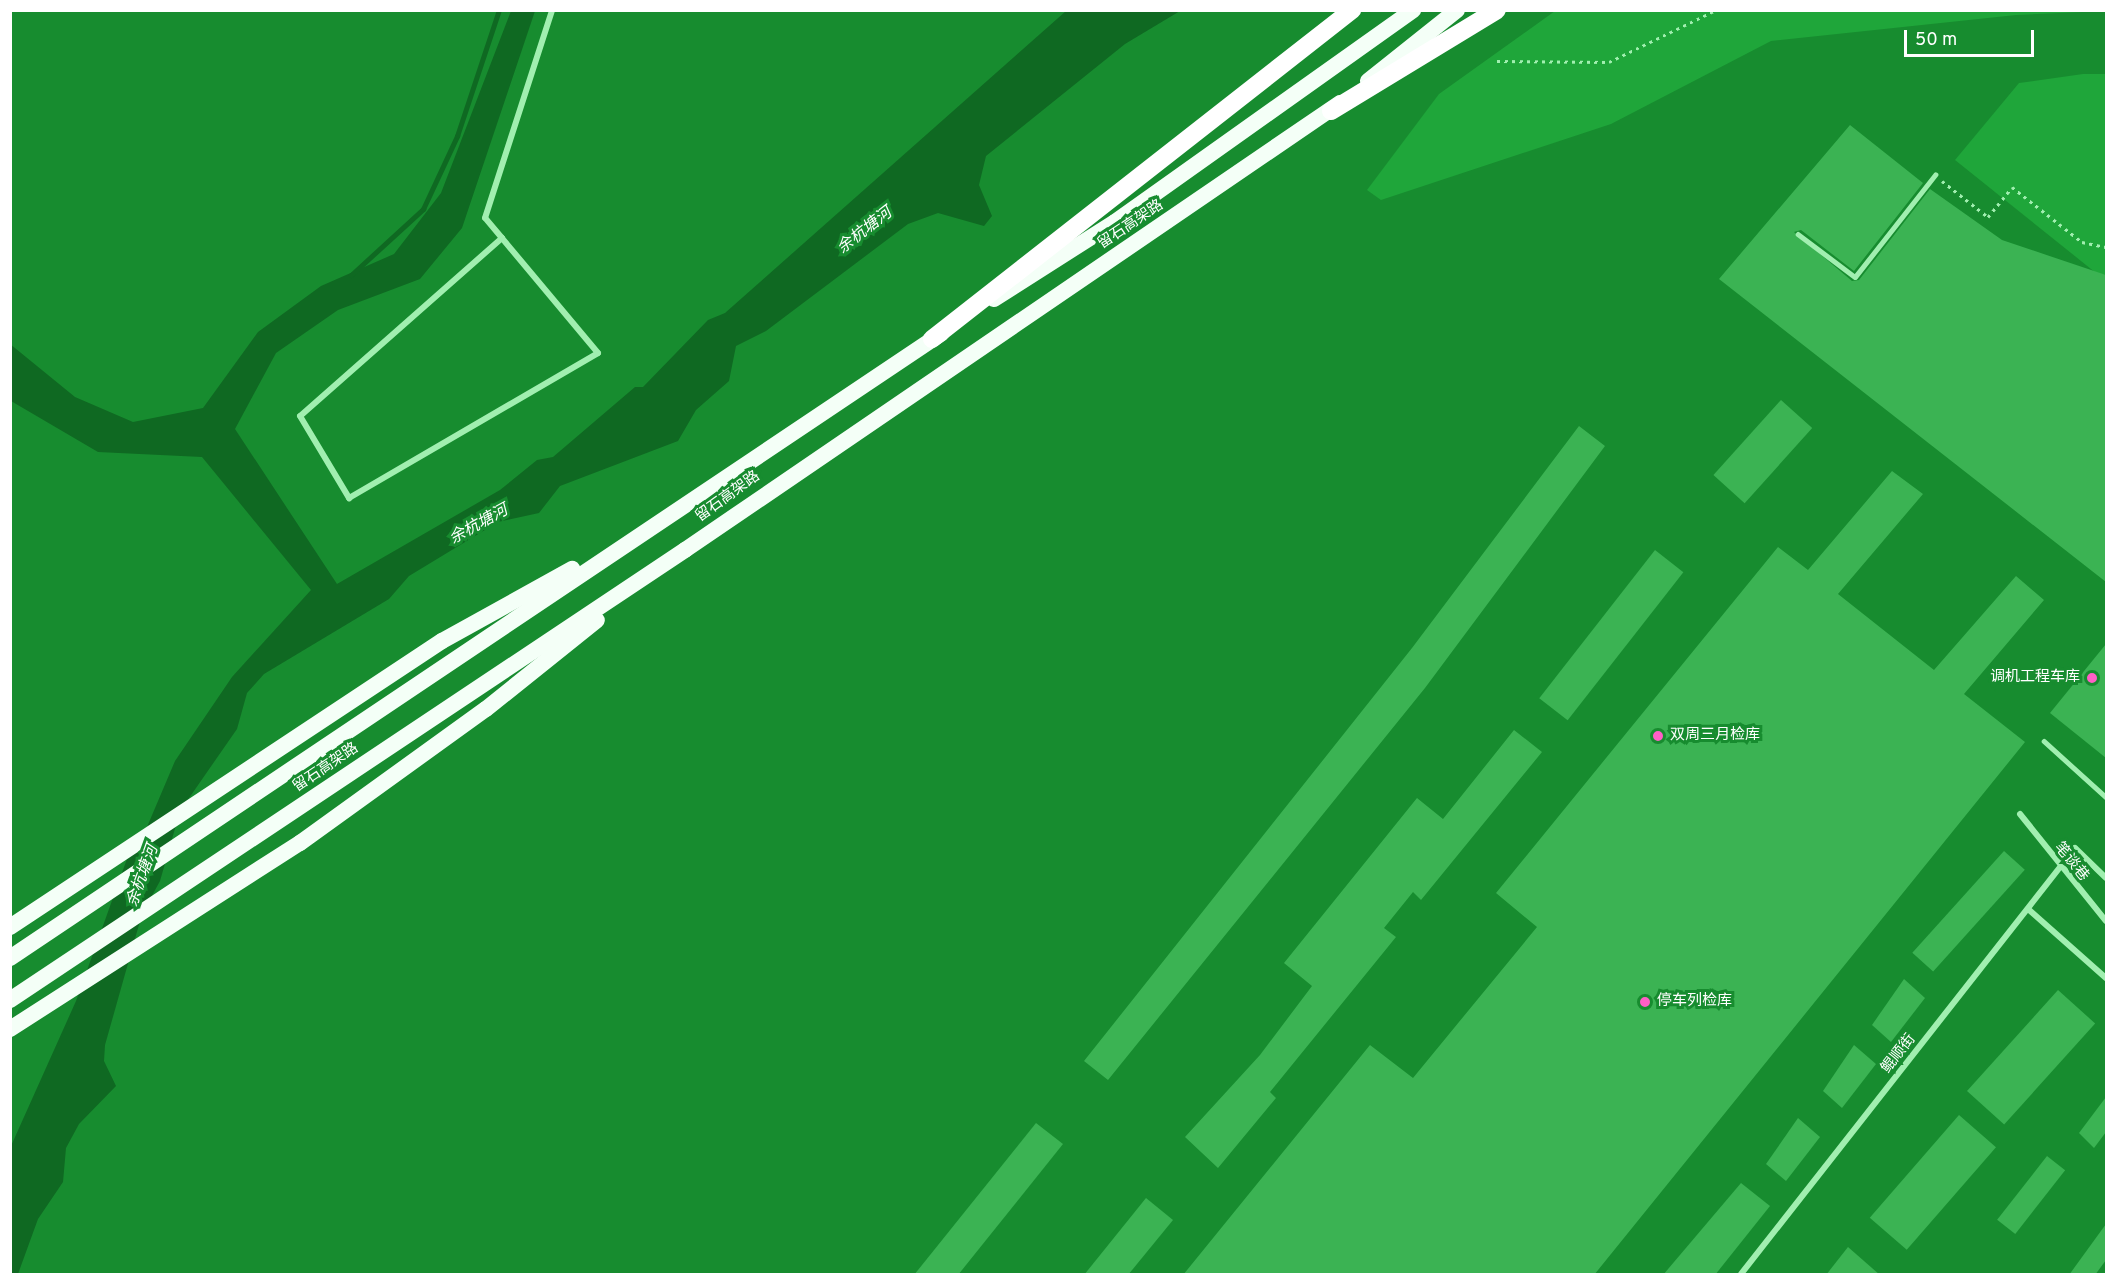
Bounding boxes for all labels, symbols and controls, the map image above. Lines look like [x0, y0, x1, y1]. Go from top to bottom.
scale bar [1907, 18, 2038, 56]
text: 50 m [1915, 29, 1957, 52]
street label: 留石高架路 [1095, 197, 1167, 253]
water label: 余杭塘河 [834, 204, 896, 258]
street label: 留石高架路 [692, 468, 764, 526]
water label: 余杭塘河 [446, 501, 512, 549]
place label: 调机工程车库 [1990, 669, 2080, 687]
marker: 调机工程车库 [2085, 671, 2099, 685]
place label: 双周三月检库 [1670, 727, 1760, 745]
marker: 双周三月检库 [1651, 729, 1665, 743]
street label: 留石高架路 [290, 740, 362, 796]
street label: 笔谈巷 [2050, 839, 2092, 885]
water label: 余杭塘河 [123, 843, 163, 909]
place label: 停车列检库 [1657, 993, 1732, 1011]
marker: 停车列检库 [1638, 995, 1652, 1009]
street label: 鲲顺街 [1878, 1031, 1920, 1077]

